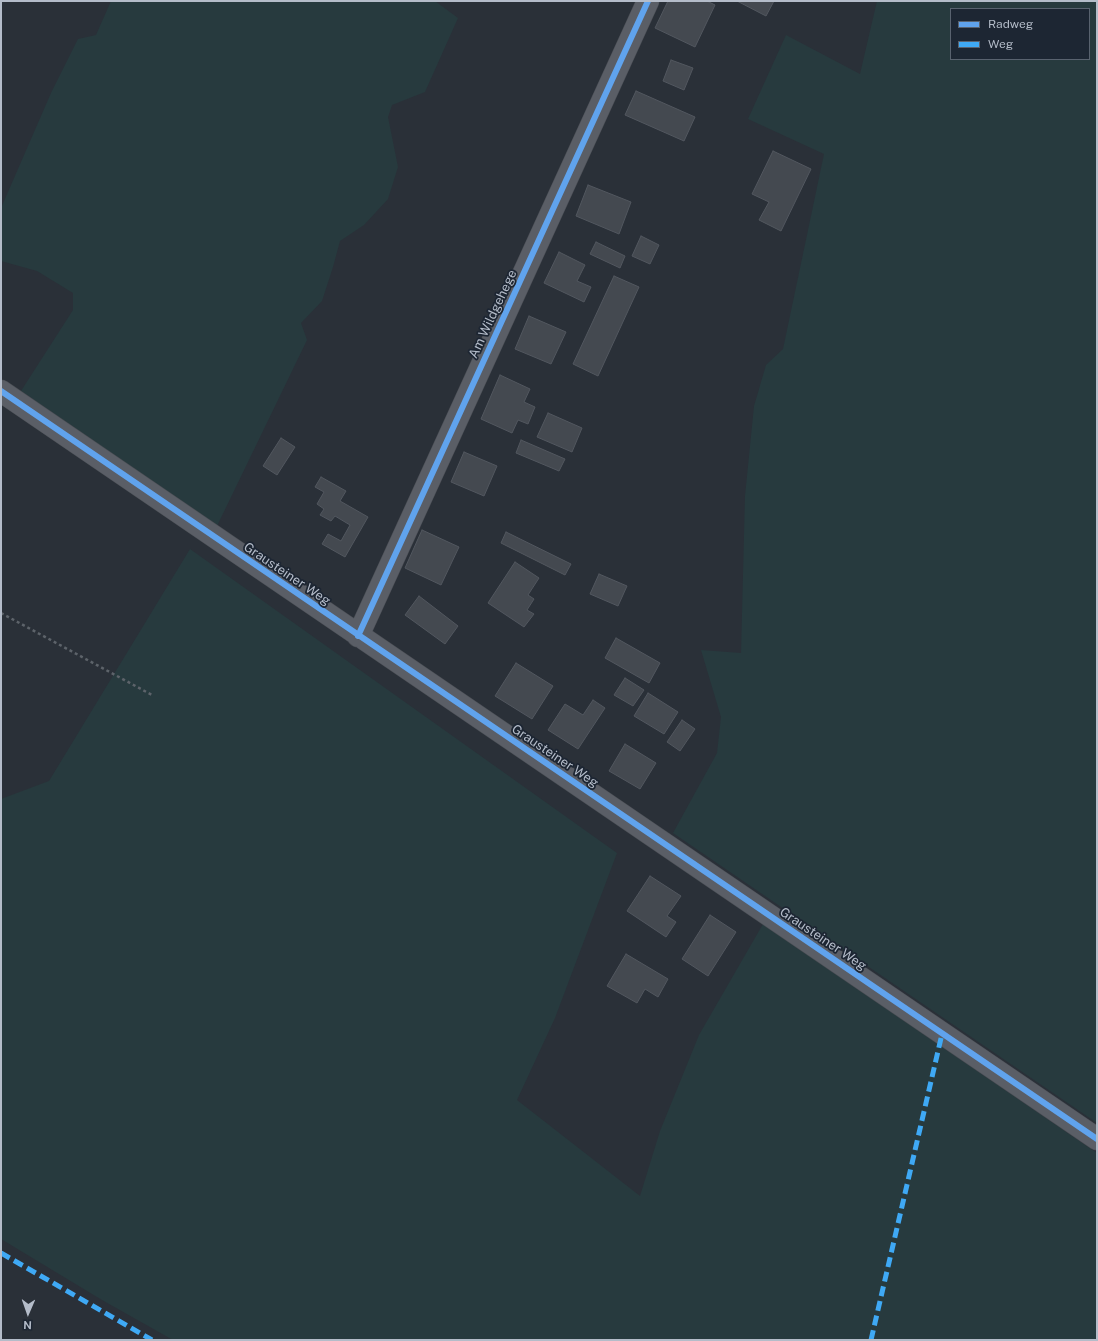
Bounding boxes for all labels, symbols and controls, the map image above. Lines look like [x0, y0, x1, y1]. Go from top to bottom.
legend [950, 8, 1090, 60]
text: Radweg [988, 17, 1033, 31]
text: Weg [988, 37, 1013, 51]
street label: Am Wildgehege [466, 267, 520, 361]
street label: Grausteiner Weg [241, 539, 333, 609]
street label: Grausteiner Weg [509, 721, 601, 791]
street label: Grausteiner Weg [777, 904, 869, 974]
north arrow [8, 1293, 48, 1333]
text: N [23, 1319, 32, 1331]

